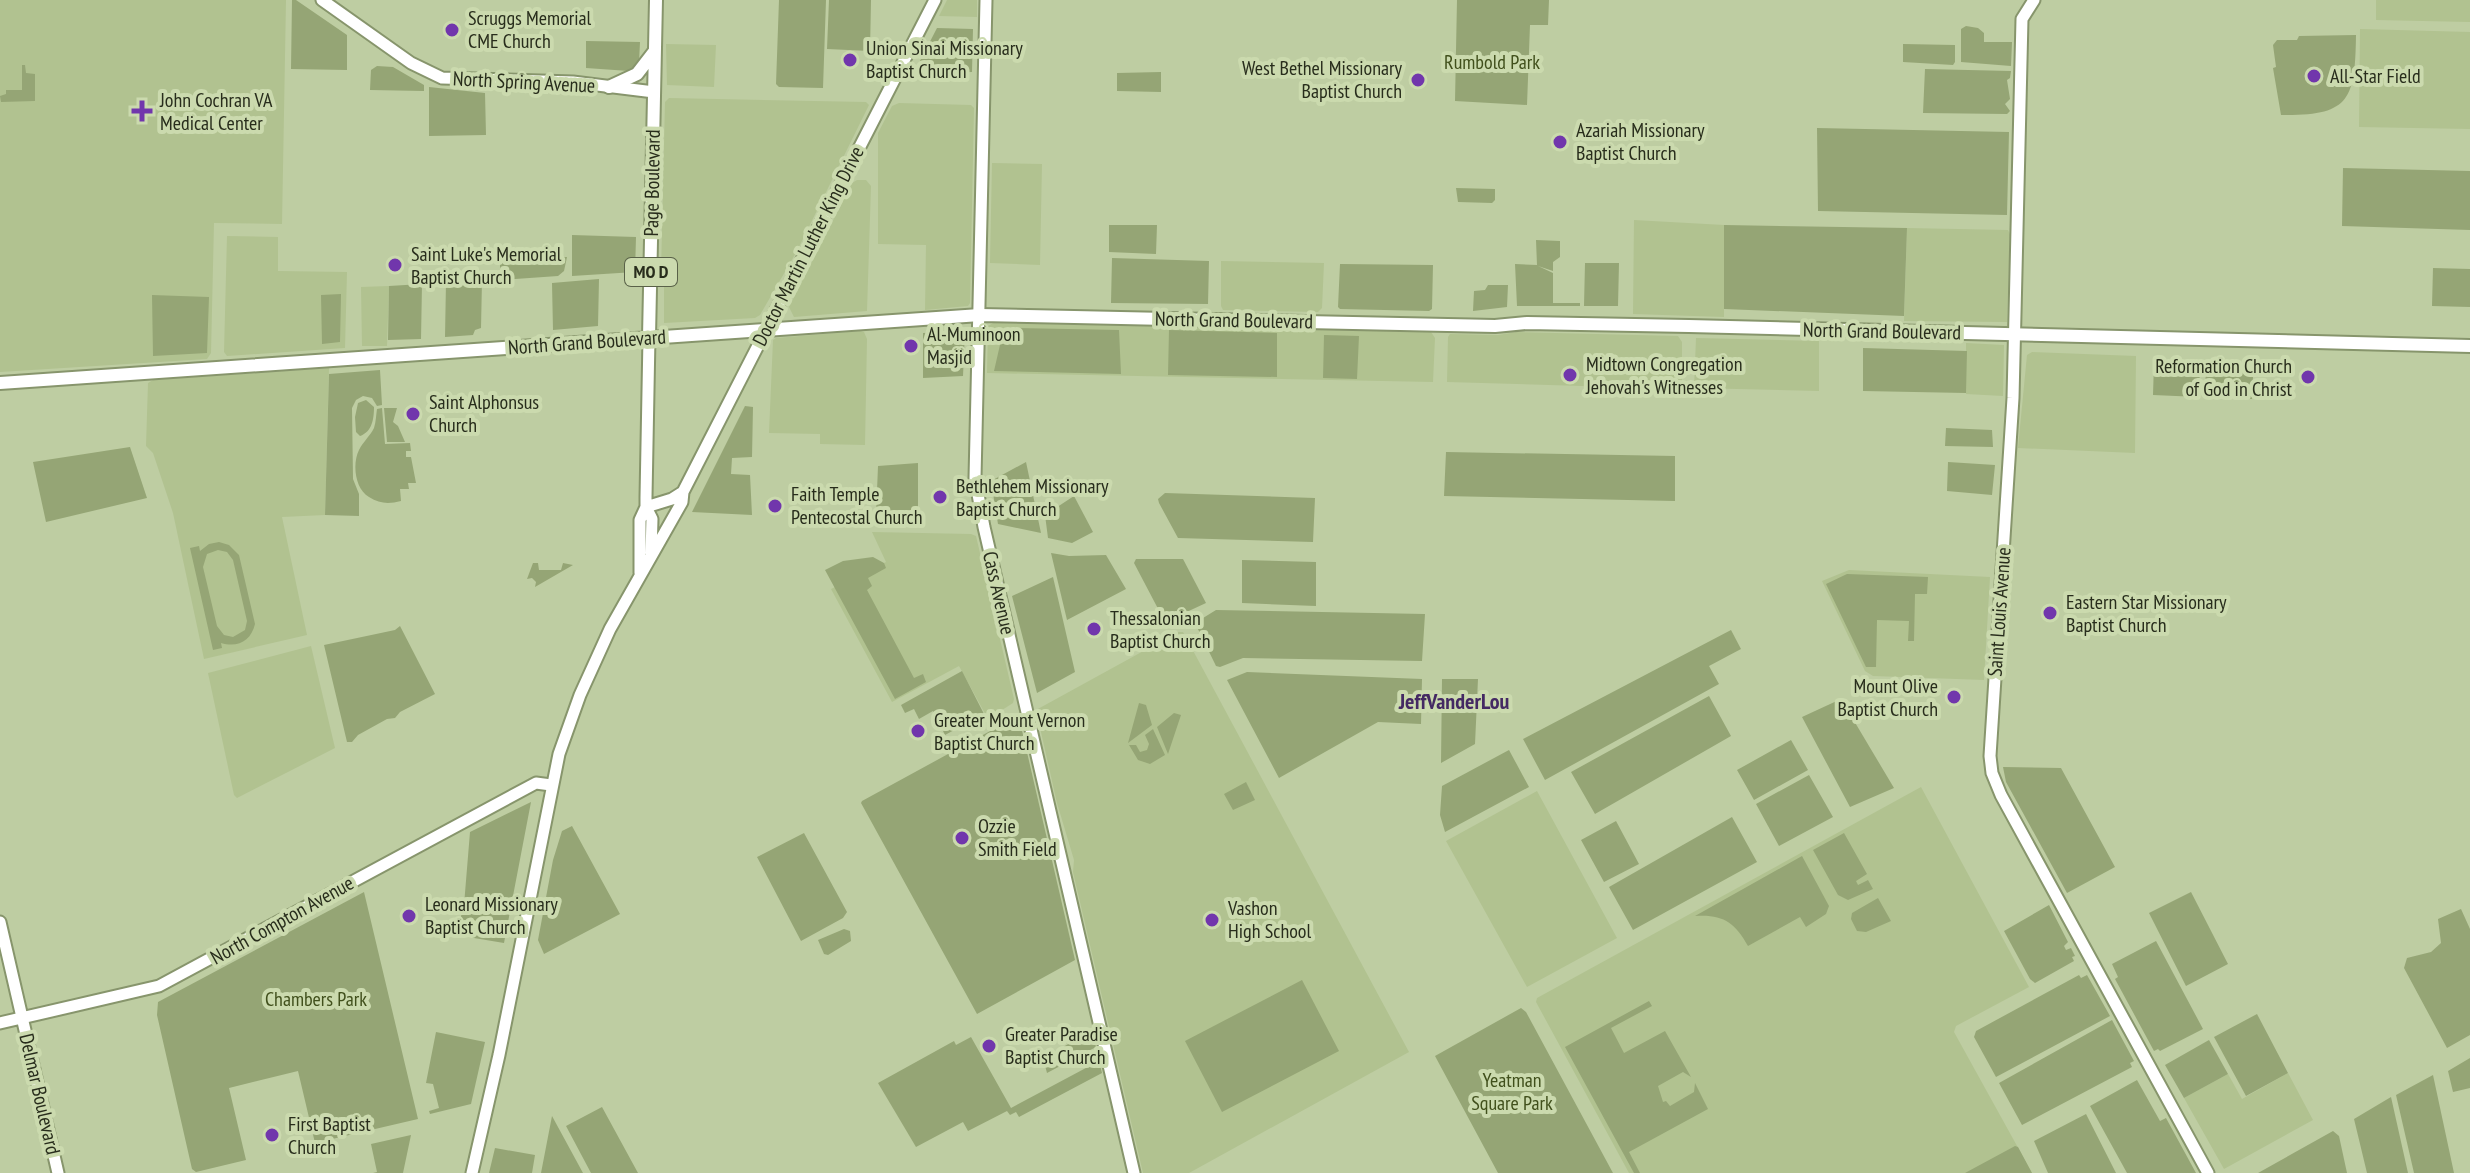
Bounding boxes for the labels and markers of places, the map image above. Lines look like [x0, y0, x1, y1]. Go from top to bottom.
place label: Scruggs Memorial CME Church [468, 5, 592, 54]
marker: Scruggs Memorial CME Church [443, 21, 461, 39]
place label: Union Sinai Missionary Baptist Church [866, 35, 1023, 84]
marker: Union Sinai Missionary Baptist Church [841, 51, 859, 69]
place label: West Bethel Missionary Baptist Church [1242, 55, 1402, 104]
place label: All-Star Field [2330, 63, 2421, 89]
marker: All-Star Field [2305, 67, 2323, 85]
marker: West Bethel Missionary Baptist Church [1409, 71, 1427, 89]
place label: John Cochran VA Medical Center [159, 87, 273, 136]
marker: John Cochran VA Medical Center [131, 100, 153, 122]
place label: Azariah Missionary Baptist Church [1576, 117, 1705, 166]
marker: Azariah Missionary Baptist Church [1551, 133, 1569, 151]
place label: Saint Luke's Memorial Baptist Church [411, 241, 562, 290]
marker: Saint Luke's Memorial Baptist Church [386, 256, 404, 274]
place label: Al-Muminoon Masjid [927, 321, 1021, 370]
marker: Al-Muminoon Masjid [902, 337, 920, 355]
place label: Midtown Congregation Jehovah's Witnesses [1585, 351, 1743, 400]
place label: Reformation Church of God in Christ [2155, 353, 2292, 402]
marker: Midtown Congregation Jehovah's Witnesses [1561, 366, 1579, 384]
marker: Reformation Church of God in Christ [2299, 368, 2317, 386]
place label: Saint Alphonsus Church [429, 389, 539, 438]
marker: Saint Alphonsus Church [404, 405, 422, 423]
place label: Bethlehem Missionary Baptist Church [956, 473, 1109, 522]
place label: Faith Temple Pentecostal Church [791, 481, 923, 530]
marker: Bethlehem Missionary Baptist Church [931, 488, 949, 506]
marker: Faith Temple Pentecostal Church [766, 497, 784, 515]
place label: Eastern Star Missionary Baptist Church [2066, 589, 2227, 638]
marker: Eastern Star Missionary Baptist Church [2041, 604, 2059, 622]
place label: Thessalonian Baptist Church [1110, 605, 1211, 654]
marker: Thessalonian Baptist Church [1085, 620, 1103, 638]
place label: Mount Olive Baptist Church [1838, 673, 1938, 722]
marker: Mount Olive Baptist Church [1945, 688, 1963, 706]
place label: Greater Mount Vernon Baptist Church [934, 707, 1085, 756]
marker: Greater Mount Vernon Baptist Church [909, 722, 927, 740]
place label: Ozzie Smith Field [978, 813, 1057, 862]
marker: Ozzie Smith Field [953, 829, 971, 847]
place label: Leonard Missionary Baptist Church [425, 891, 558, 940]
place label: Vashon High School [1227, 895, 1312, 944]
marker: Leonard Missionary Baptist Church [400, 907, 418, 925]
marker: Vashon High School [1203, 911, 1221, 929]
place label: Greater Paradise Baptist Church [1005, 1021, 1118, 1070]
marker: Greater Paradise Baptist Church [980, 1037, 998, 1055]
place label: First Baptist Church [288, 1111, 371, 1160]
marker: First Baptist Church [263, 1126, 281, 1144]

